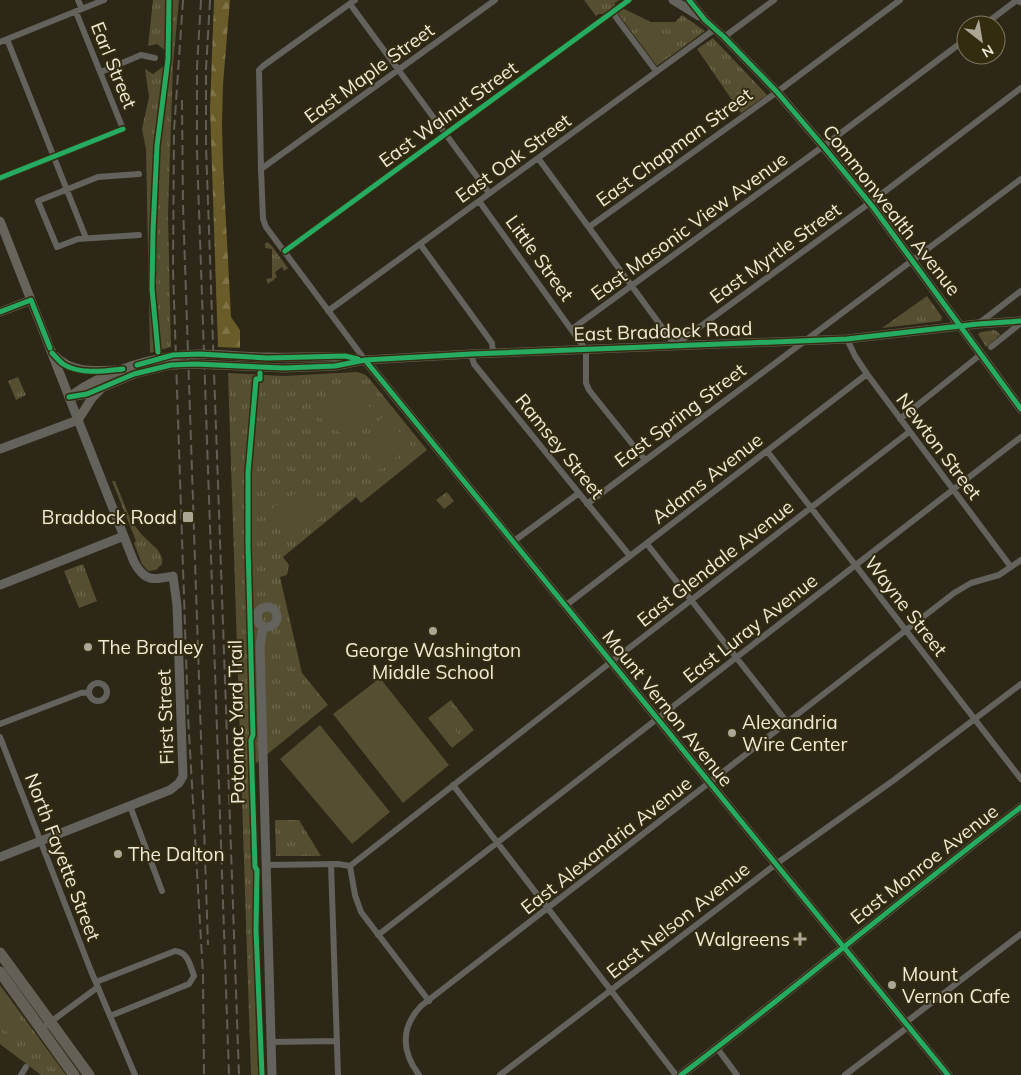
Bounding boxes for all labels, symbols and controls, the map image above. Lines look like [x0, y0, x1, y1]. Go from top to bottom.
north arrow [956, 15, 1006, 65]
street label: Earl Street [86, 18, 142, 112]
street label: East Maple Street [299, 18, 439, 128]
text: N [979, 41, 997, 62]
street label: East Walnut Street [374, 55, 522, 172]
street label: East Chapman Street [591, 82, 757, 212]
street label: East Oak Street [451, 108, 576, 208]
street label: Commonwealth Avenue [818, 120, 966, 300]
street label: East Masonic View Avenue [586, 147, 792, 305]
street label: East Myrtle Street [705, 197, 846, 309]
street label: Little Street [501, 210, 579, 306]
street label: East Braddock Road [573, 316, 753, 346]
street label: East Spring Street [610, 358, 751, 472]
street label: Newton Street [891, 388, 987, 504]
street label: Ramsey Street [510, 389, 610, 504]
street label: Adams Avenue [647, 427, 767, 529]
street label: East Glendale Avenue [632, 494, 798, 632]
place label: Braddock Road [41, 505, 177, 529]
marker: Braddock Road [181, 510, 195, 524]
street label: Wayne Street [859, 551, 953, 661]
street label: East Luray Avenue [678, 568, 822, 688]
marker: George Washington Middle School [427, 625, 439, 637]
street label: Mount Vernon Avenue [597, 625, 739, 791]
place label: The Bradley [98, 635, 203, 659]
place label: George Washington Middle School [345, 638, 521, 684]
street label: Potomac Yard Trail [223, 640, 249, 804]
marker: The Bradley [82, 641, 94, 653]
street label: First Street [151, 669, 179, 765]
place label: Alexandria Wire Center [742, 710, 847, 756]
marker: Alexandria Wire Center [726, 727, 738, 739]
street label: North Fayette Street [20, 770, 106, 945]
street label: East Alexandria Avenue [516, 771, 696, 919]
street label: East Monroe Avenue [845, 799, 1003, 929]
place label: The Dalton [128, 842, 225, 866]
marker: The Dalton [112, 848, 124, 860]
street label: East Nelson Avenue [602, 857, 754, 983]
place label: Walgreens [695, 927, 790, 951]
marker: Walgreens [794, 933, 806, 945]
place label: Mount Vernon Cafe [902, 962, 1010, 1008]
marker: Mount Vernon Cafe [886, 979, 898, 991]

